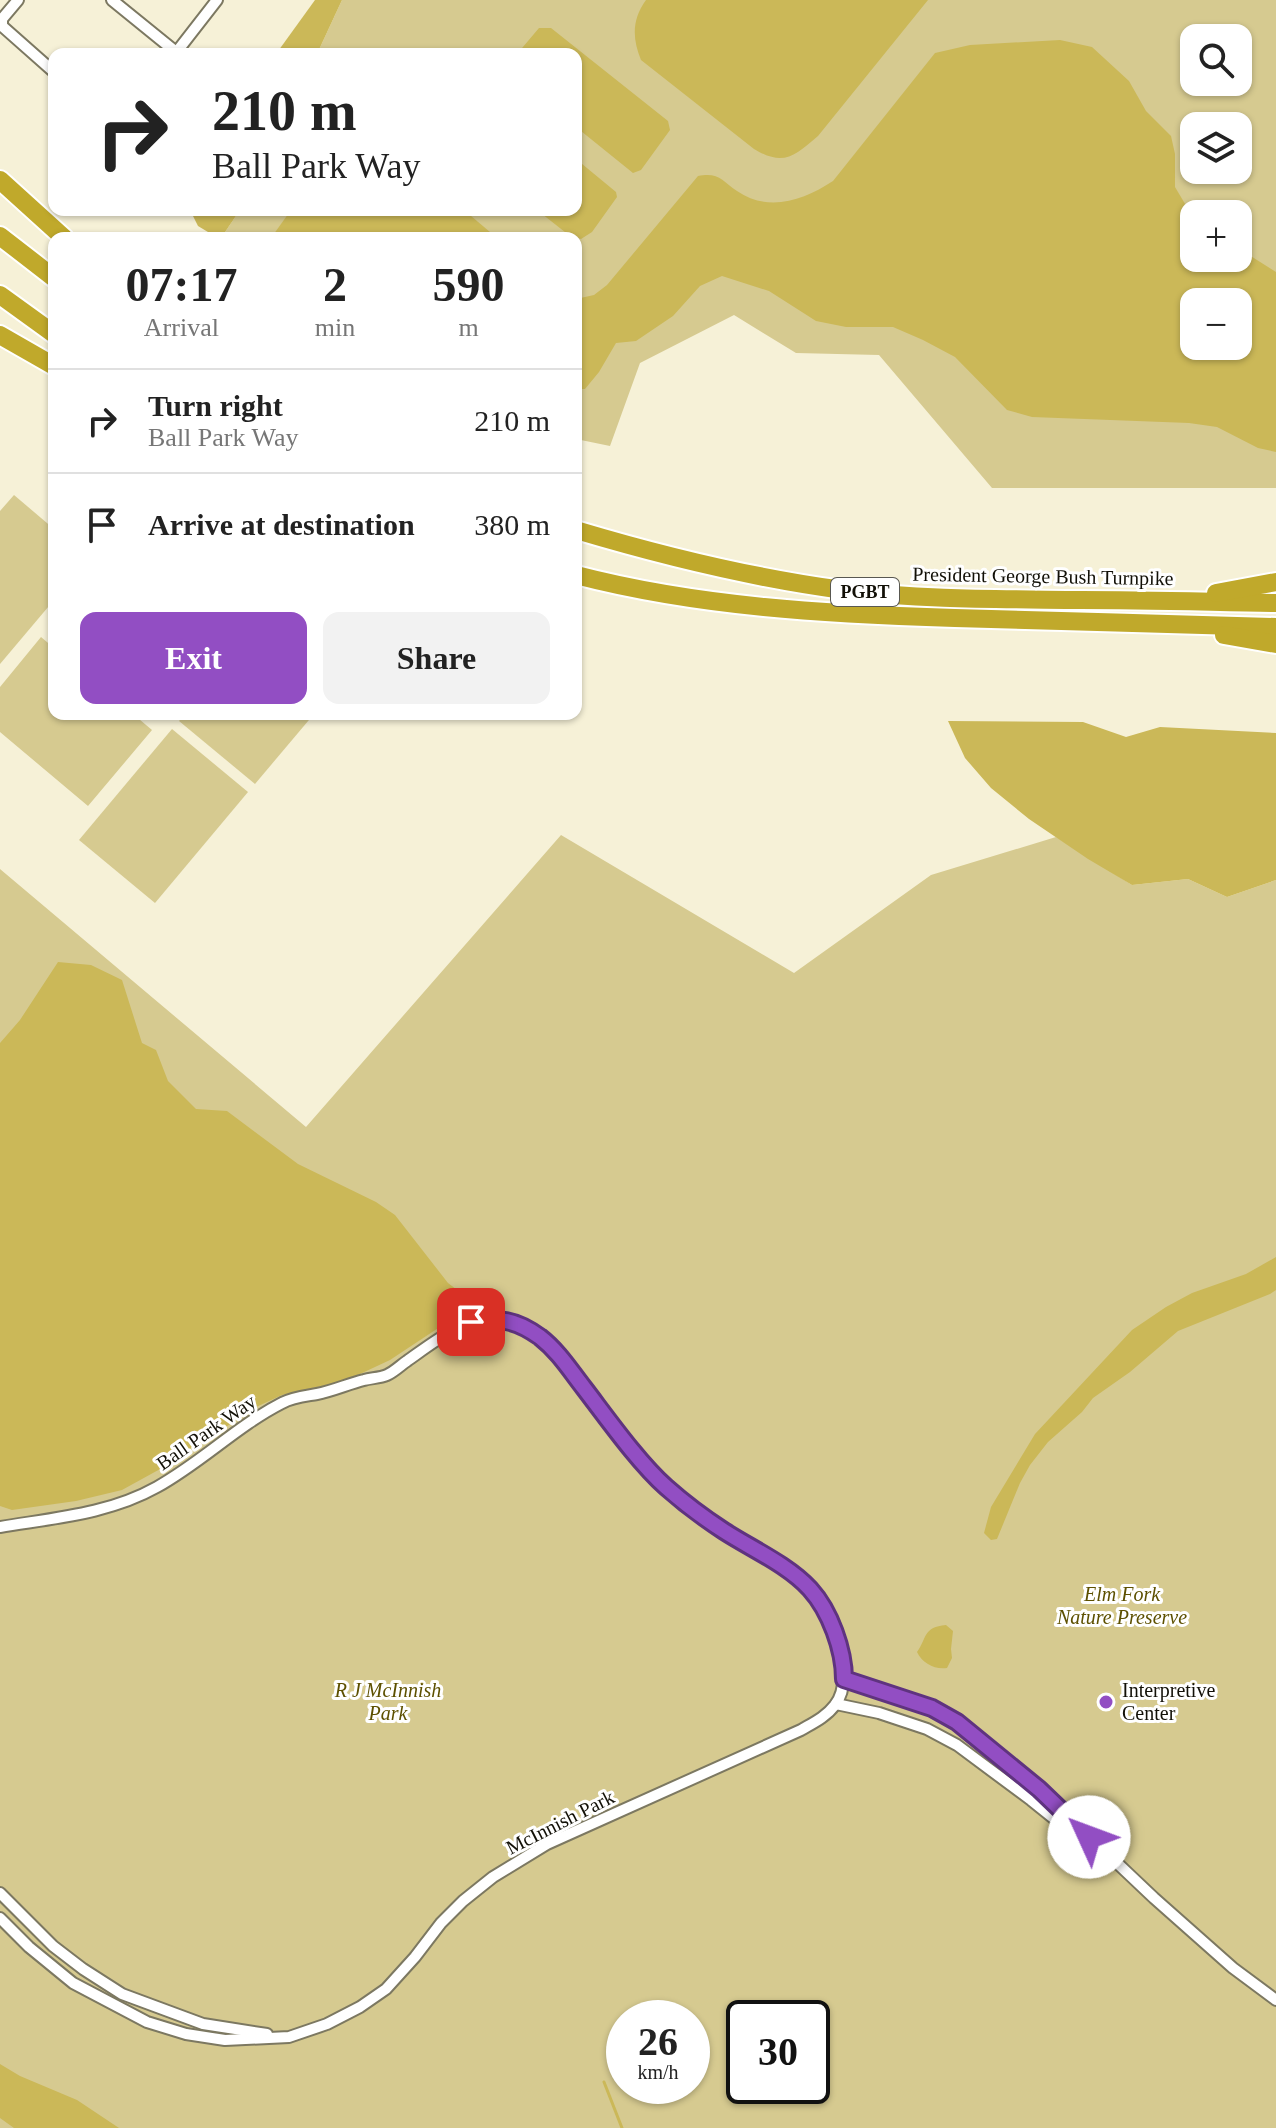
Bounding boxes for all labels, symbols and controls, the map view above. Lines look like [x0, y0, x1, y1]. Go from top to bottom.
map controls [1180, 24, 1252, 360]
button: search [1180, 24, 1252, 96]
icon: right [80, 80, 184, 184]
text: 210 m [212, 80, 357, 142]
button: layers [1180, 112, 1252, 184]
text: Ball Park Way [212, 146, 420, 186]
button: + [1180, 200, 1252, 272]
text: 07:17 [125, 258, 237, 311]
text: 2 [323, 258, 347, 311]
text: 590 [433, 258, 505, 311]
button: − [1180, 288, 1252, 360]
text: Arrival [144, 313, 219, 342]
text: min [315, 313, 355, 342]
text: m [458, 313, 479, 342]
text: Turn right [148, 389, 283, 422]
icon: right [80, 399, 124, 443]
text: 210 m [474, 404, 550, 437]
text: Ball Park Way [148, 423, 299, 452]
icon: arrive [80, 503, 124, 547]
text: Arrive at destination [148, 508, 415, 541]
text: 380 m [474, 508, 550, 541]
street label: President George Bush Turnpike [912, 563, 1174, 590]
road number: PGBT [831, 578, 899, 606]
button: Exit [80, 612, 307, 704]
button: Share [323, 612, 550, 704]
pin [437, 1288, 505, 1356]
icon: arrive [449, 1300, 493, 1344]
street label: Ball Park Way [152, 1390, 260, 1475]
park label: Elm Fork Nature Preserve [1056, 1583, 1187, 1628]
park label: R J McInnish Park [334, 1679, 441, 1724]
place label: Interpretive Center [1122, 1679, 1215, 1724]
marker: Interpretive Center [1097, 1693, 1115, 1711]
street label: McInnish Park [502, 1785, 618, 1859]
position arrow [1047, 1795, 1131, 1879]
speed limit sign: 30 [726, 2000, 830, 2104]
text: 26 [638, 2019, 678, 2064]
text: km/h [637, 2061, 679, 2083]

